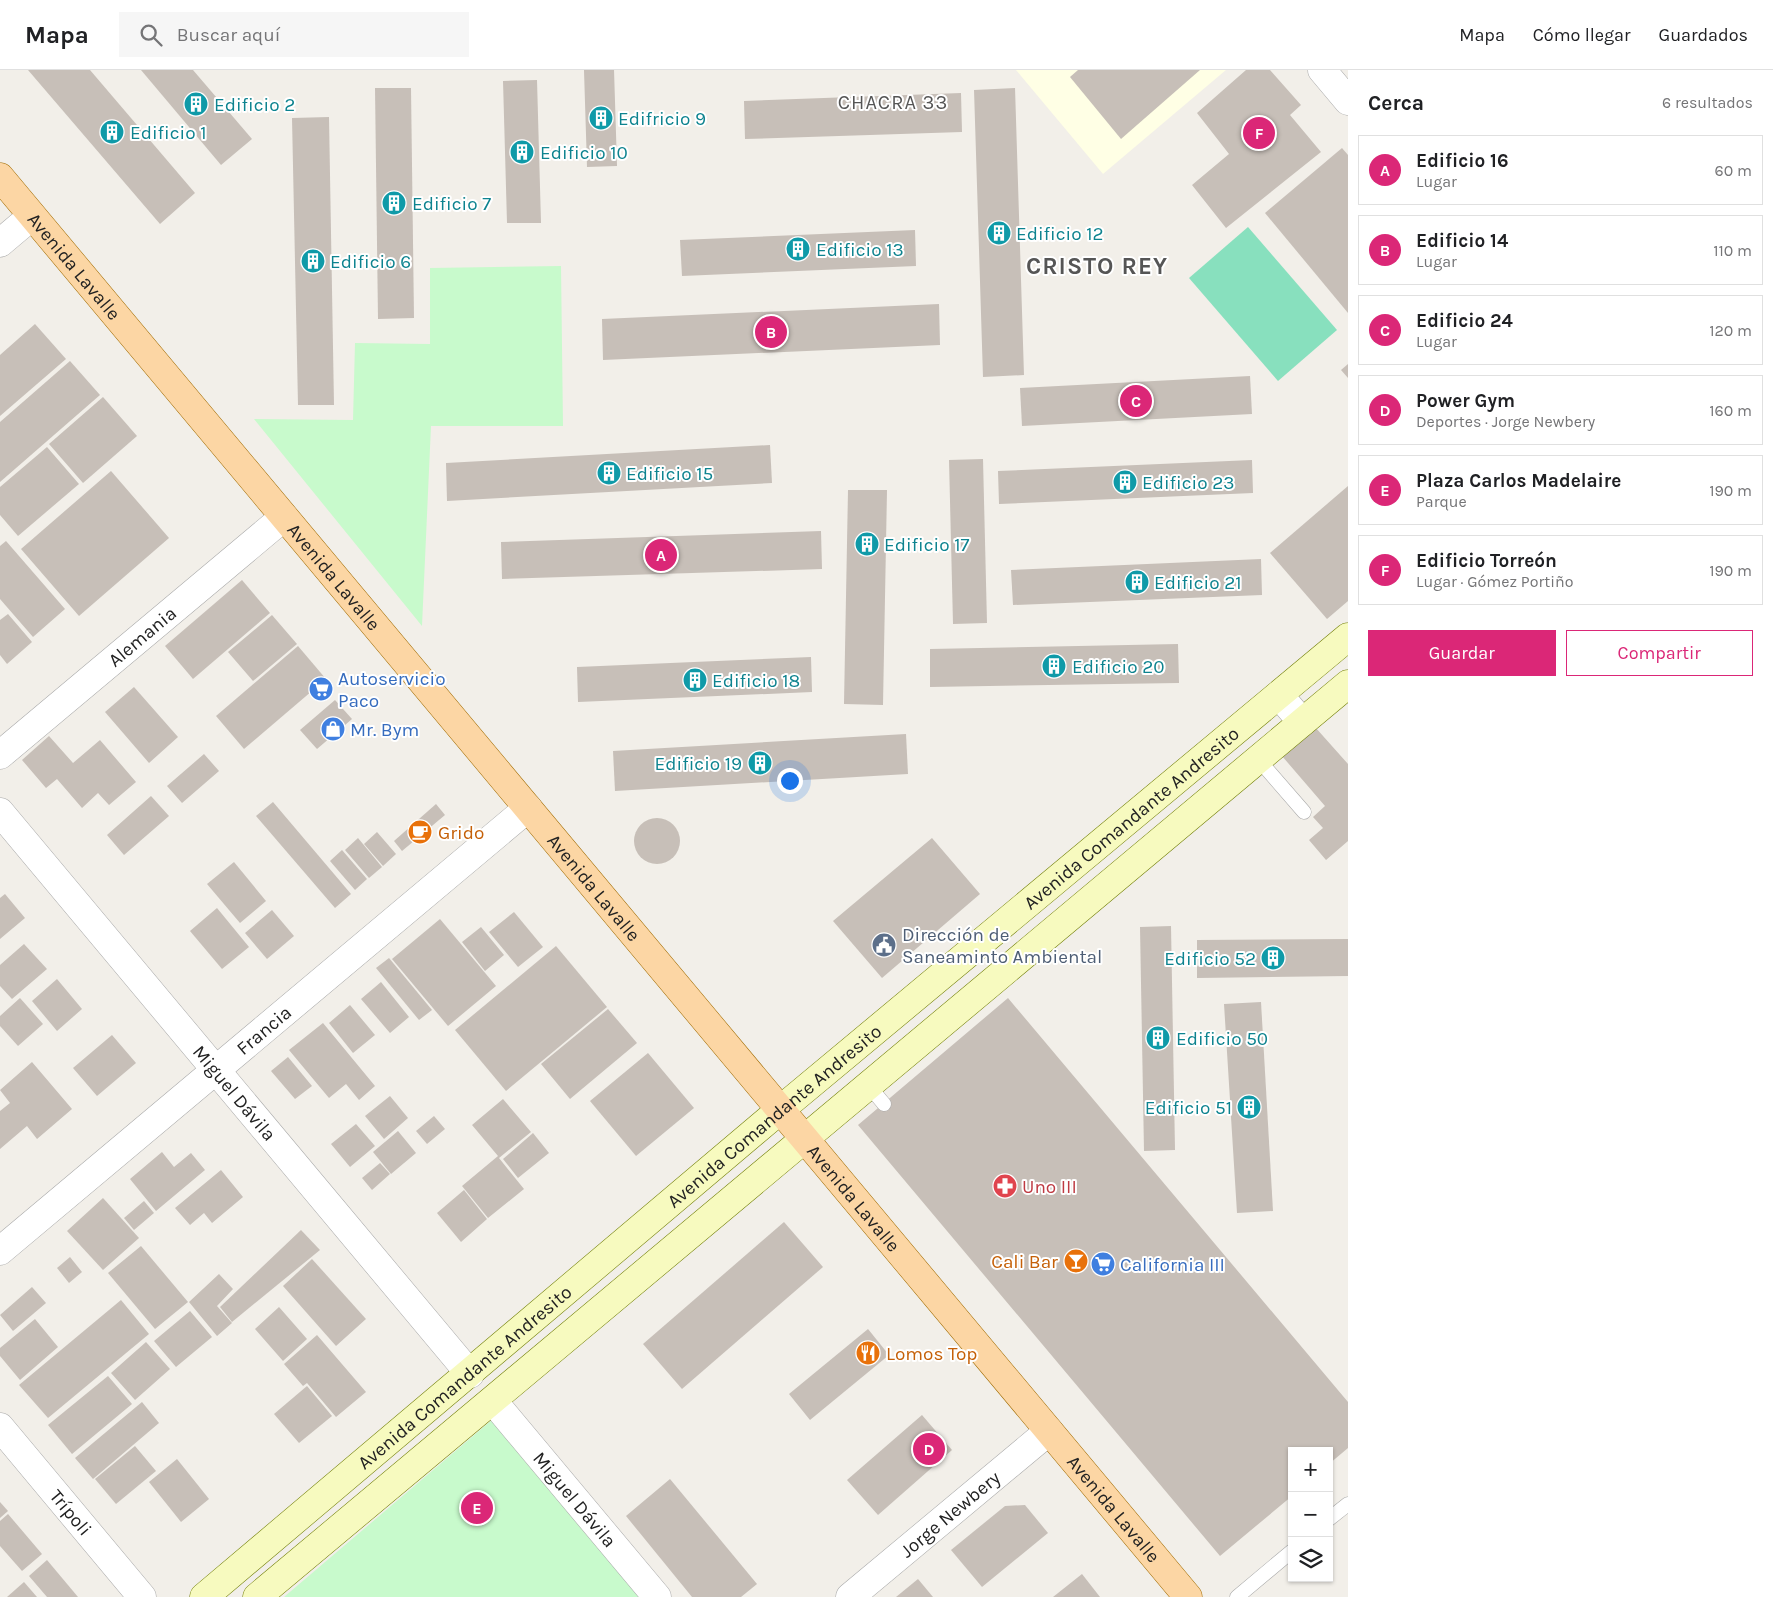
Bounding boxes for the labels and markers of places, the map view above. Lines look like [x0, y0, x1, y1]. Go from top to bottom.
building icon: Edificio 2 [183, 91, 209, 117]
place label: Edificio 2 [214, 94, 295, 116]
building icon: Edifricio 9 [588, 105, 614, 131]
place label: Edifricio 9 [618, 108, 706, 130]
pin: F [1243, 114, 1275, 152]
building icon: Edificio 1 [99, 119, 125, 145]
place label: Edificio 1 [130, 122, 206, 144]
building icon: Edificio 10 [509, 139, 535, 165]
place label: Edificio 10 [540, 142, 628, 164]
building icon: Edificio 7 [381, 190, 407, 216]
place label: Edificio 7 [412, 193, 491, 215]
building icon: Edificio 12 [986, 220, 1012, 246]
place label: Edificio 12 [1016, 223, 1103, 245]
building icon: Edificio 13 [785, 236, 811, 262]
place label: Edificio 13 [816, 239, 904, 261]
building icon: Edificio 6 [300, 248, 326, 274]
place label: Edificio 6 [330, 251, 411, 273]
pin: B [755, 313, 787, 351]
pin: C [1120, 382, 1152, 420]
building icon: Edificio 15 [596, 460, 622, 486]
place label: Edificio 15 [626, 463, 713, 485]
building icon: Edificio 23 [1112, 469, 1138, 495]
place label: Edificio 23 [1142, 472, 1234, 494]
building icon: Edificio 17 [854, 531, 880, 557]
place label: Edificio 17 [884, 534, 969, 556]
pin: A [645, 536, 677, 574]
building icon: Edificio 21 [1124, 569, 1150, 595]
place label: Edificio 21 [1154, 572, 1241, 594]
building icon: Edificio 20 [1041, 653, 1067, 679]
place label: Edificio 20 [1072, 656, 1164, 678]
building icon: Edificio 18 [682, 667, 708, 693]
place label: Autoservicio Paco [338, 668, 446, 712]
place label: Edificio 18 [712, 670, 800, 692]
supermarket icon: Autoservicio Paco [308, 676, 334, 702]
shop icon: Mr. Bym [320, 716, 346, 742]
place label: Mr. Bym [350, 719, 419, 741]
building icon: Edificio 19 [747, 750, 773, 776]
place label: Edificio 19 [655, 753, 742, 775]
cafe icon: Grido [407, 819, 433, 845]
place label: Grido [438, 822, 484, 844]
place label: Dirección de Saneaminto Ambiental [902, 924, 1102, 968]
public building icon: Dirección de Saneaminto Ambiental [871, 932, 897, 958]
building icon: Edificio 52 [1260, 945, 1286, 971]
place label: Edificio 52 [1164, 948, 1256, 970]
building icon: Edificio 50 [1145, 1025, 1171, 1051]
place label: Edificio 50 [1176, 1028, 1268, 1050]
building icon: Edificio 51 [1236, 1094, 1262, 1120]
place label: Edificio 51 [1145, 1097, 1232, 1119]
pharmacy icon: Uno III [992, 1173, 1018, 1199]
place label: Uno III [1022, 1176, 1077, 1198]
bar icon: Cali Bar [1063, 1248, 1089, 1274]
place label: Cali Bar [991, 1251, 1058, 1273]
supermarket icon: California III [1090, 1251, 1116, 1277]
place label: California III [1120, 1254, 1225, 1276]
restaurant icon: Lomos Top [855, 1340, 881, 1366]
place label: Lomos Top [886, 1343, 977, 1365]
pin: D [913, 1430, 945, 1468]
pin: E [461, 1489, 493, 1527]

